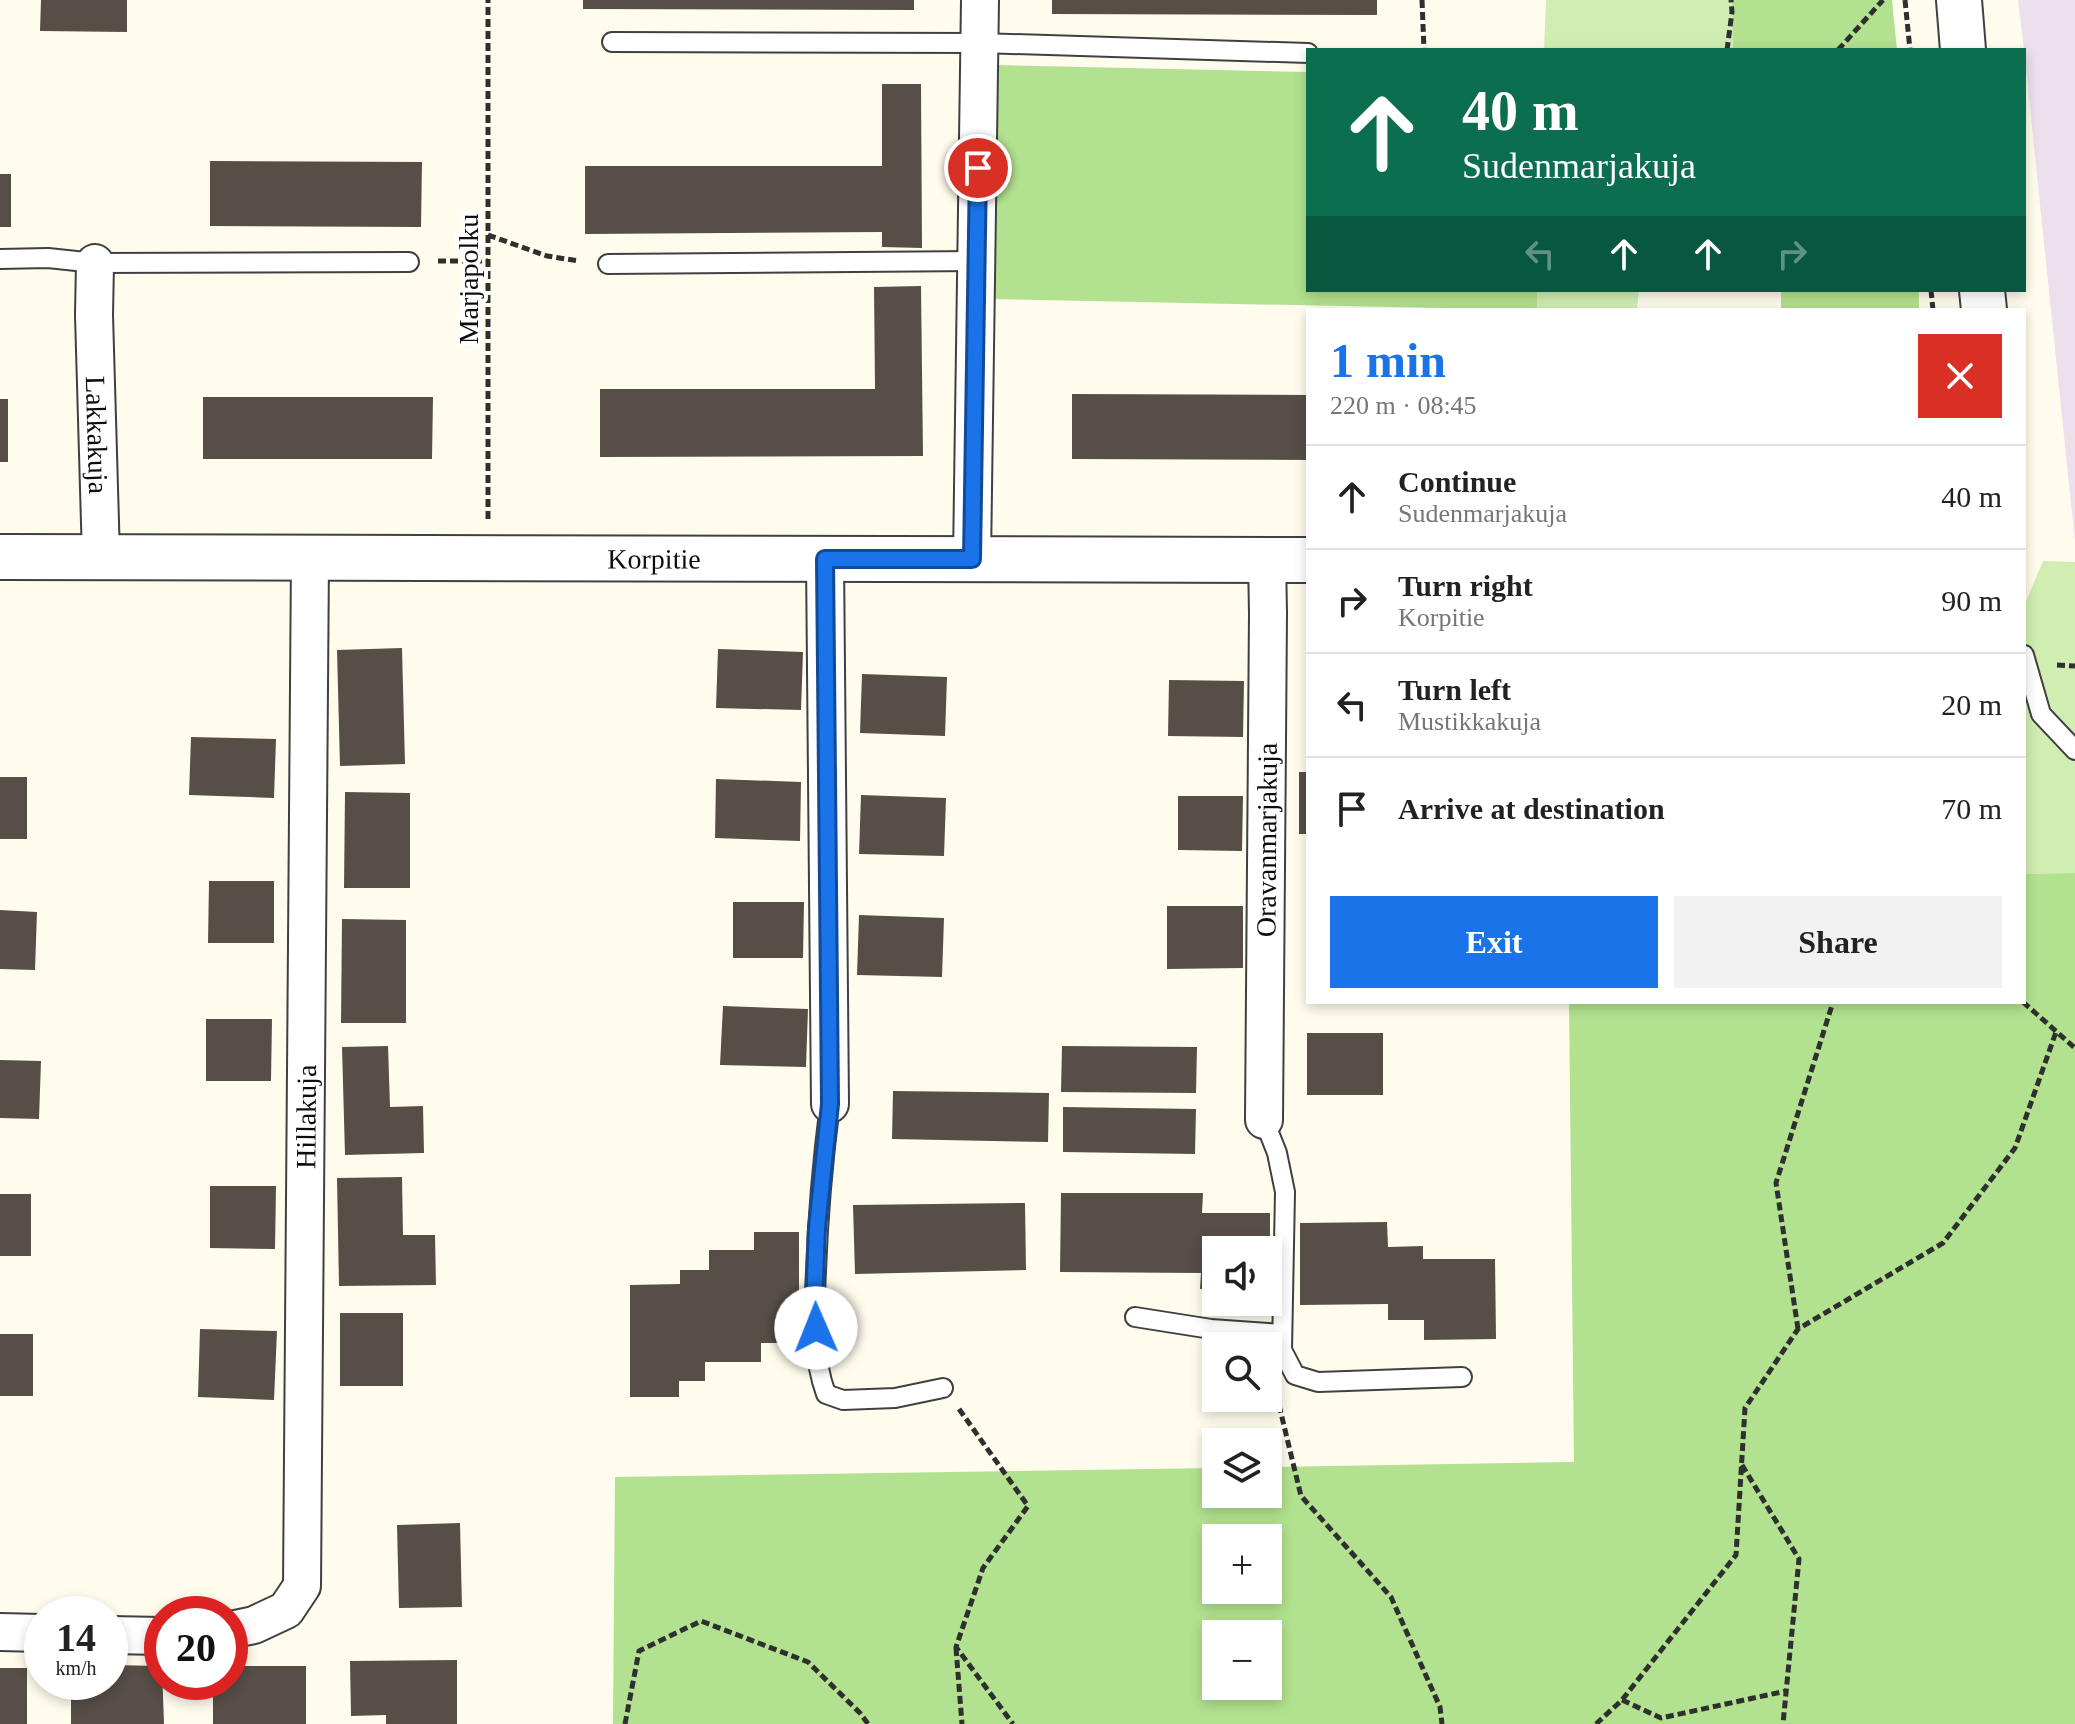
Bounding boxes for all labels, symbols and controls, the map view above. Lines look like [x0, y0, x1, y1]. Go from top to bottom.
icon: ahead [1330, 80, 1434, 184]
text: 40 m [1462, 80, 1579, 142]
pin [944, 134, 1012, 202]
icon: arrive [956, 146, 1000, 190]
text: Sudenmarjakuja [1462, 146, 1696, 186]
street label: Marjapolku [453, 214, 484, 344]
icon: left [1518, 232, 1562, 276]
icon: ahead [1602, 232, 1646, 276]
icon: ahead [1686, 232, 1730, 276]
icon: right [1770, 232, 1814, 276]
text: 1 min [1330, 334, 1446, 387]
button: close [1918, 334, 2002, 418]
street label: Lakkakuja [80, 375, 115, 495]
text: 220 m · 08:45 [1330, 391, 1477, 420]
text: Continue [1398, 465, 1516, 498]
icon: ahead [1330, 475, 1374, 519]
text: 40 m [1941, 480, 2002, 513]
text: Sudenmarjakuja [1398, 499, 1567, 528]
street label: Korpitie [607, 543, 701, 574]
text: Turn right [1398, 569, 1533, 602]
icon: right [1330, 579, 1374, 623]
text: 90 m [1941, 584, 2002, 617]
text: Korpitie [1398, 603, 1485, 632]
text: Turn left [1398, 673, 1511, 706]
icon: left [1330, 683, 1374, 727]
text: 20 m [1941, 688, 2002, 721]
text: Mustikkakuja [1398, 707, 1541, 736]
street label: Oravanmarjakuja [1250, 742, 1282, 937]
icon: arrive [1330, 787, 1374, 831]
text: Arrive at destination [1398, 792, 1665, 825]
text: 70 m [1941, 792, 2002, 825]
button: Exit [1330, 896, 1658, 988]
button: Share [1674, 896, 2002, 988]
street label: Hillakuja [290, 1064, 322, 1169]
map controls [1202, 1236, 1282, 1700]
button: sound [1202, 1236, 1282, 1316]
position arrow [774, 1286, 858, 1370]
button: search [1202, 1332, 1282, 1412]
button: layers [1202, 1428, 1282, 1508]
button: + [1202, 1524, 1282, 1604]
speed limit sign: 20 [144, 1596, 248, 1700]
text: 14 [56, 1615, 96, 1660]
button: − [1202, 1620, 1282, 1700]
text: km/h [55, 1657, 97, 1679]

